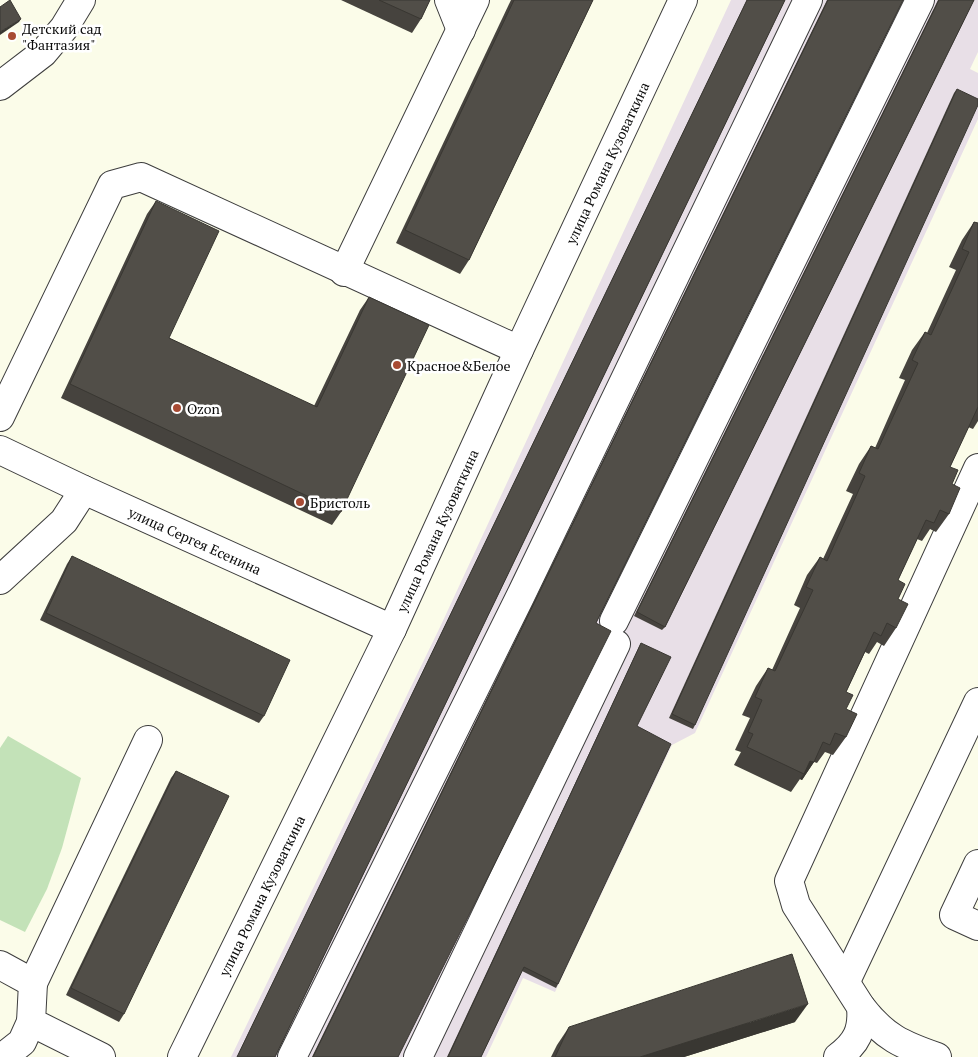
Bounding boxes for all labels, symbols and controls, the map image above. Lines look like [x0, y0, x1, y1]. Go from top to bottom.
place label: Детский сад "Фантазия" [22, 19, 102, 54]
marker: Детский сад "Фантазия" [6, 30, 18, 42]
street label: улица Романа Кузоваткина [560, 79, 653, 248]
place label: Красное&Белое [407, 356, 511, 375]
marker: Красное&Белое [391, 359, 403, 371]
place label: Ozon [187, 399, 221, 418]
marker: Ozon [171, 402, 183, 414]
street label: улица Романа Кузоваткина [391, 446, 482, 616]
place label: Бристоль [310, 493, 370, 512]
marker: Бристоль [294, 496, 306, 508]
street label: улица Сергея Есенина [125, 502, 265, 578]
street label: улица Романа Кузоваткина [213, 812, 309, 980]

